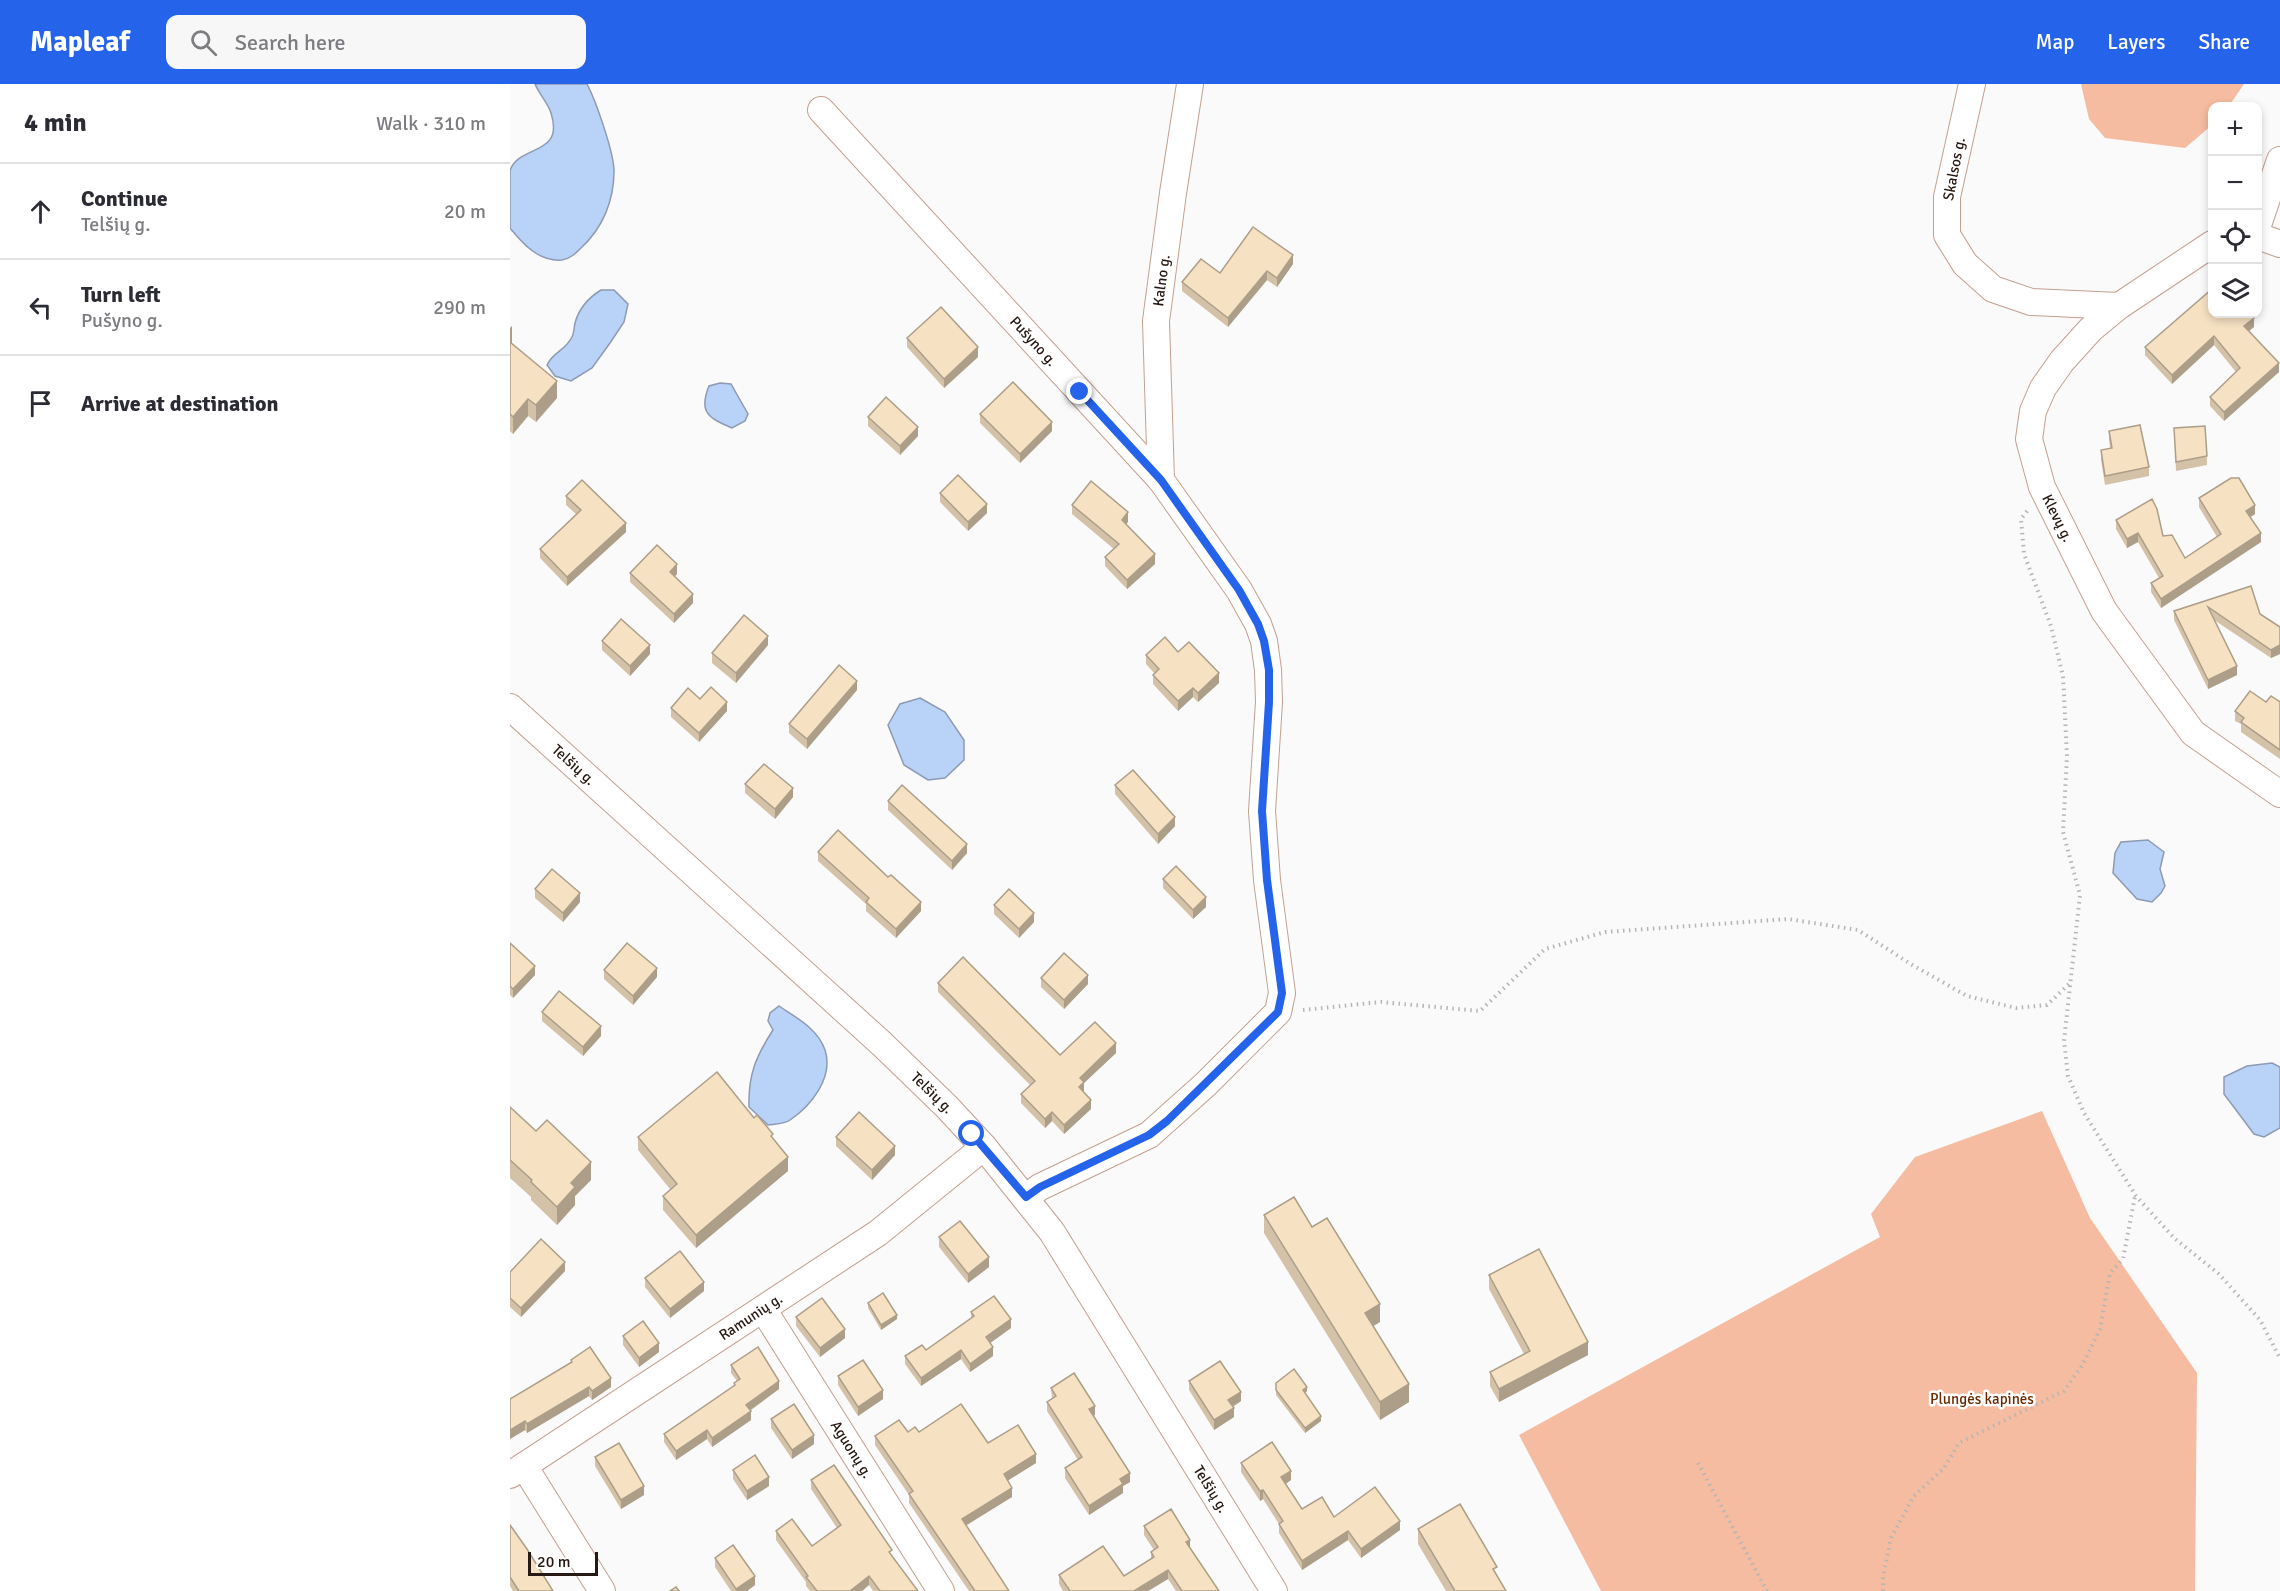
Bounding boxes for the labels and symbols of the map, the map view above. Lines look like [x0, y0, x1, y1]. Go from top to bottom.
street label: Skalsos g. [1939, 136, 1969, 202]
street label: Kalno g. [1149, 253, 1174, 307]
street label: Pušyno g. [1006, 313, 1061, 370]
route end [1066, 378, 1092, 404]
street label: Klevų g. [2038, 491, 2077, 545]
street label: Telšių g. [548, 741, 599, 789]
street label: Telšių g. [907, 1068, 957, 1117]
route start [958, 1120, 984, 1146]
street label: Ramunių g. [715, 1289, 786, 1344]
park label: Plungės kapinės [1930, 1390, 2034, 1408]
street label: Aguonų g. [827, 1417, 876, 1482]
street label: Telšių g. [1190, 1462, 1232, 1516]
scale bar [528, 1549, 598, 1576]

